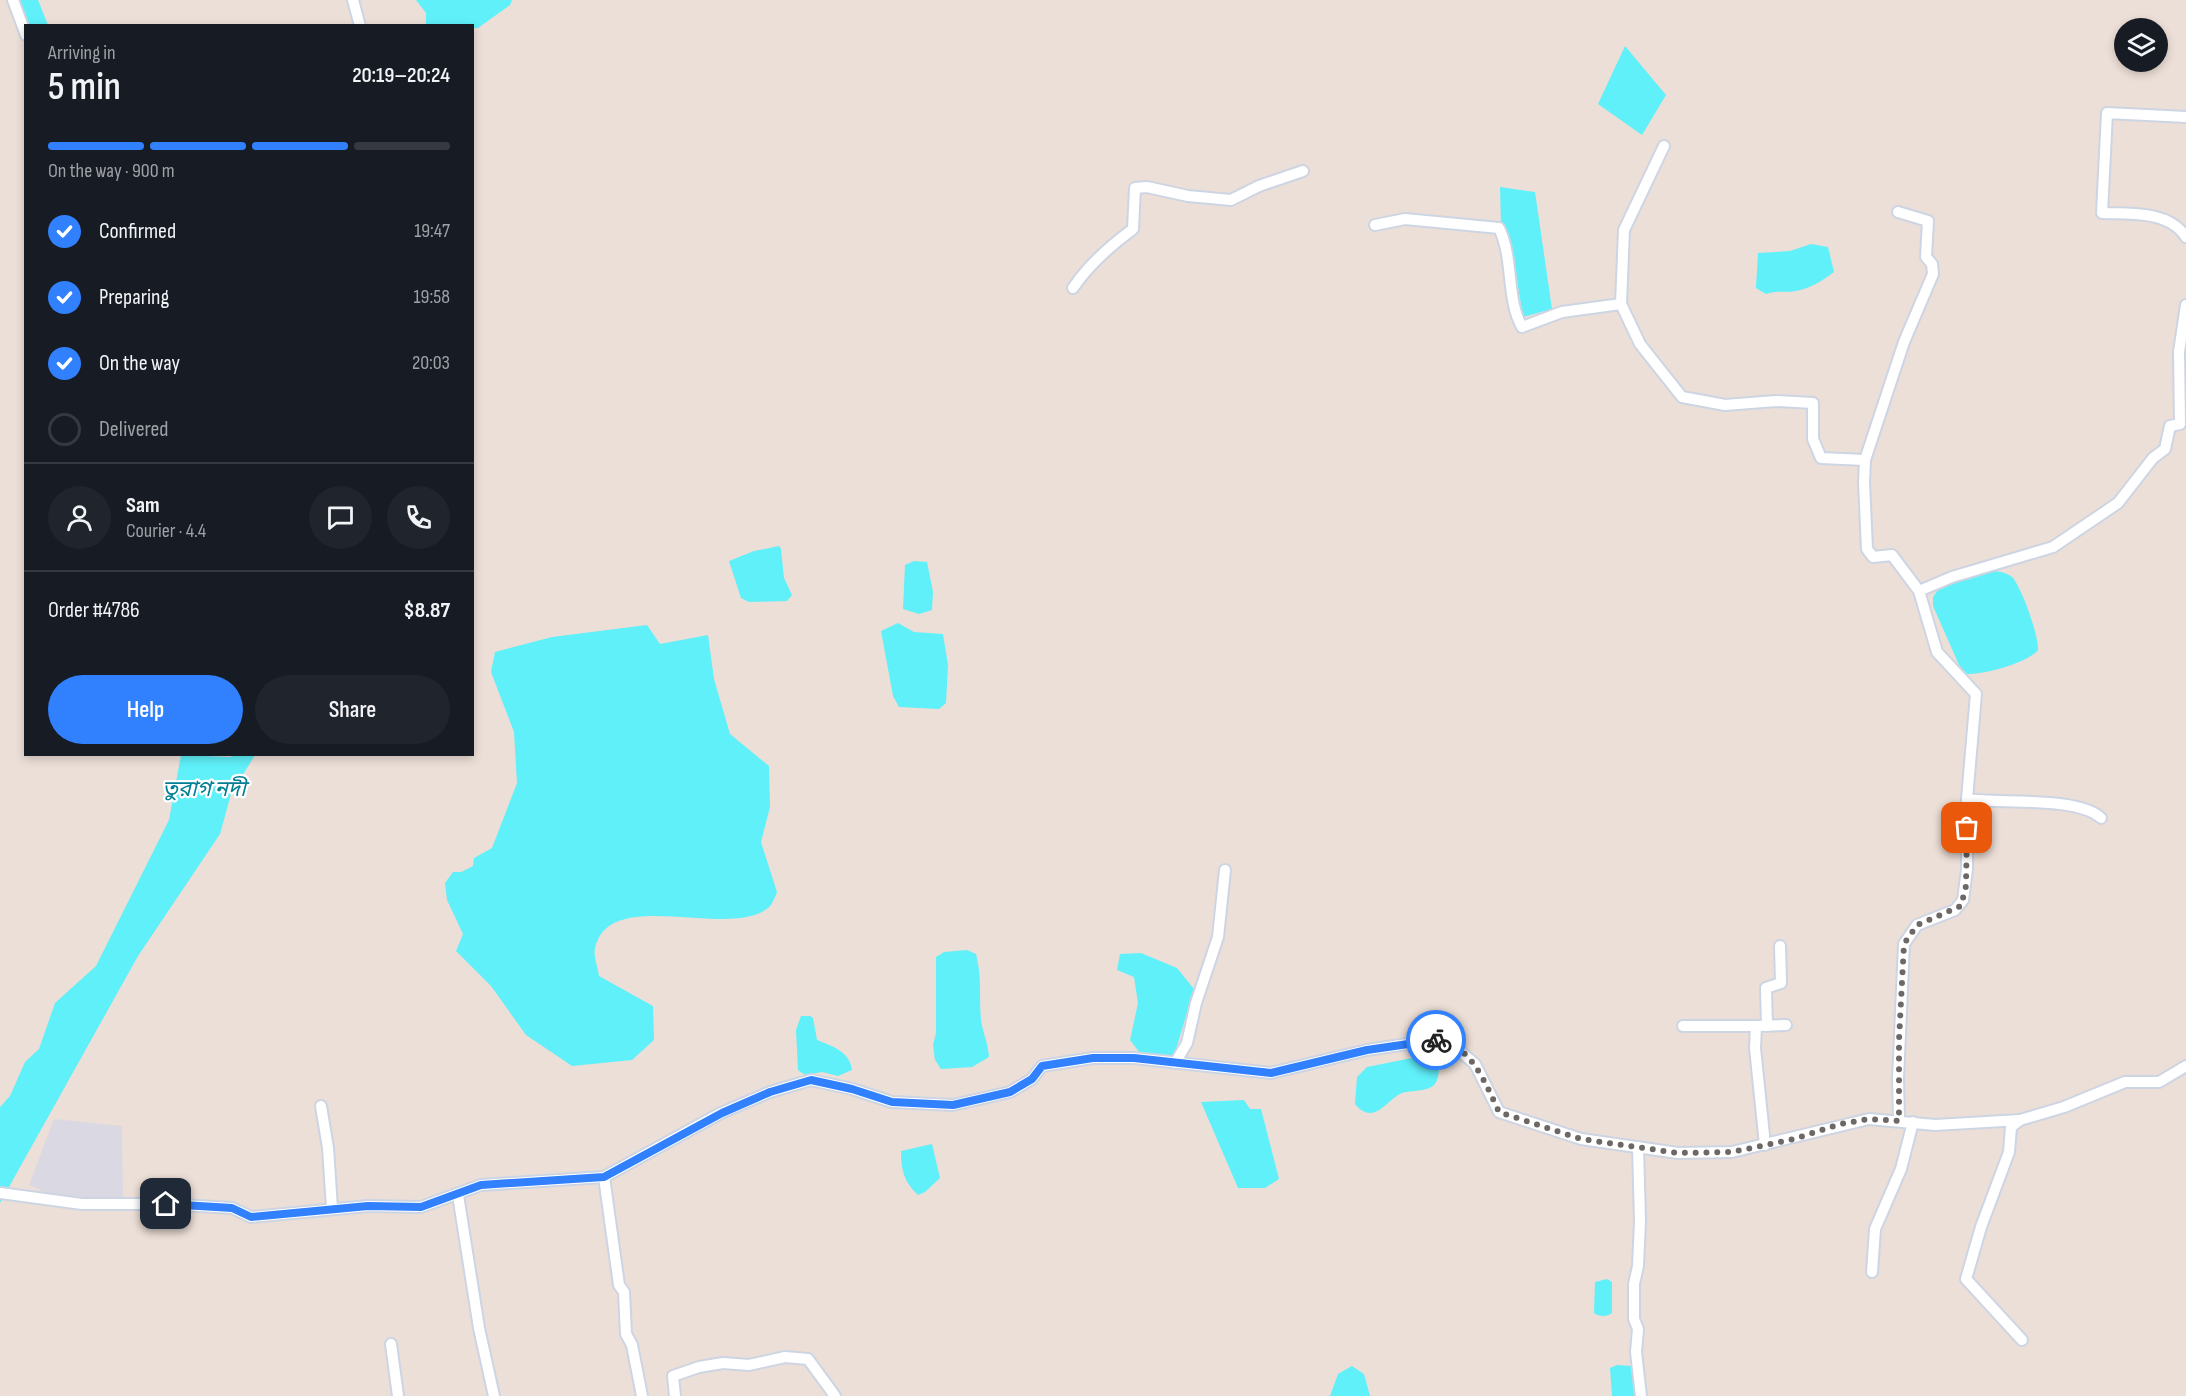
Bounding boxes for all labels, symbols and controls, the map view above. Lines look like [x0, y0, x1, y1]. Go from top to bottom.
map controls [2114, 18, 2168, 72]
button: layers [2114, 18, 2168, 72]
text: Arriving in [48, 41, 116, 65]
text: 20:19–20:24 [352, 62, 450, 89]
text: 5 min [48, 64, 121, 111]
text: On the way · 900 m [48, 159, 175, 183]
icon: check [48, 215, 81, 248]
text: Confirmed [99, 218, 176, 245]
text: 19:47 [414, 219, 450, 243]
icon: check [48, 281, 81, 314]
text: Preparing [99, 284, 169, 311]
text: 19:58 [414, 285, 450, 309]
icon: check [48, 347, 81, 380]
text: On the way [99, 350, 180, 377]
text: 20:03 [412, 351, 450, 375]
text: Delivered [99, 416, 168, 443]
button: person [48, 486, 111, 549]
button: chat [309, 486, 372, 549]
button: phone [387, 486, 450, 549]
text: Sam [126, 492, 160, 519]
text: Courier · 4.4 [126, 519, 206, 543]
text: Order #4786 [48, 597, 140, 624]
text: $8.87 [404, 597, 450, 624]
button: Help [48, 675, 243, 744]
button: Share [255, 675, 450, 744]
water label: তুরাগ নদী [162, 776, 250, 803]
pin [1941, 802, 1992, 853]
icon: bag [1950, 811, 1983, 844]
courier [1406, 1010, 1466, 1070]
icon: bike [1420, 1024, 1453, 1057]
pin [140, 1178, 191, 1229]
icon: home [149, 1187, 182, 1220]

